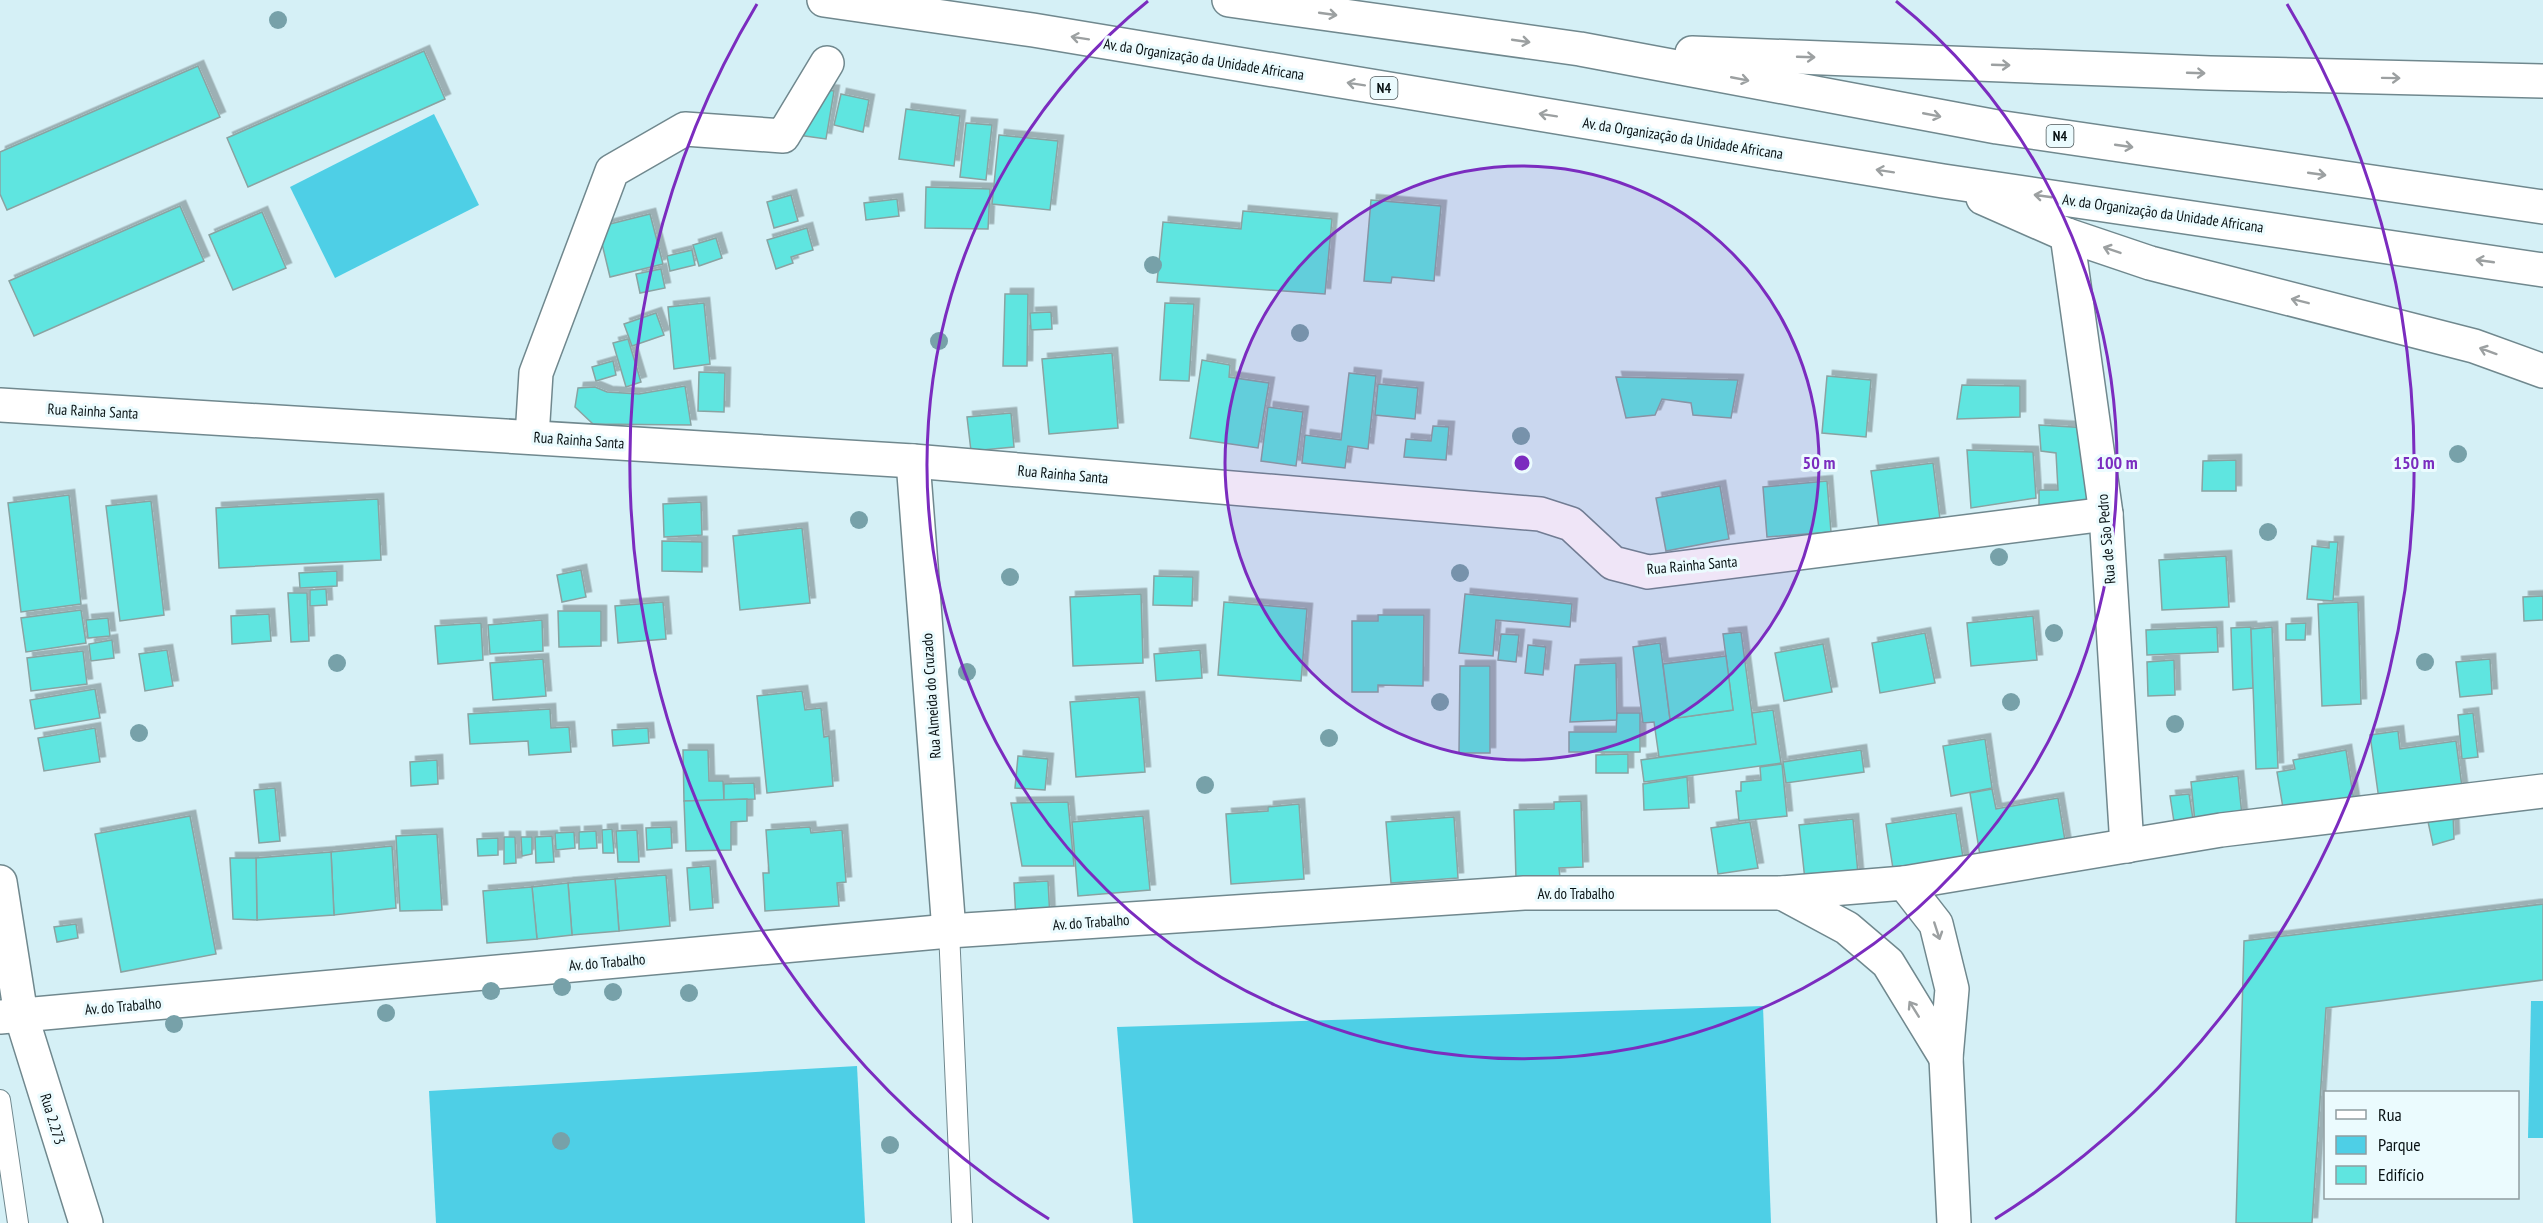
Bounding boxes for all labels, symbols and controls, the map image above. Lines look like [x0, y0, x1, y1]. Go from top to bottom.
one-way arrow [1318, 8, 1338, 19]
one-way arrow [1071, 33, 1091, 44]
street label: Av. da Organização da Unidade Africana [1102, 34, 1306, 84]
one-way arrow [1511, 35, 1531, 46]
one-way arrow [1795, 52, 1815, 63]
one-way arrow [1990, 59, 2010, 71]
one-way arrow [2185, 67, 2205, 78]
one-way arrow [2380, 72, 2400, 83]
one-way arrow [1730, 74, 1750, 85]
road number: N4 [1370, 77, 1398, 99]
one-way arrow [1346, 78, 1366, 89]
one-way arrow [1539, 110, 1558, 121]
one-way arrow [1922, 110, 1941, 121]
street label: Av. da Organização da Unidade Africana [1581, 113, 1785, 163]
road number: N4 [2046, 125, 2074, 147]
one-way arrow [2114, 140, 2134, 151]
one-way arrow [1876, 165, 1896, 176]
one-way arrow [2307, 169, 2327, 180]
street label: Av. da Organização da Unidade Africana [2061, 189, 2265, 237]
one-way arrow [2034, 190, 2053, 201]
one-way arrow [2102, 244, 2121, 255]
one-way arrow [2476, 256, 2496, 267]
one-way arrow [2290, 295, 2309, 307]
one-way arrow [2479, 344, 2498, 355]
street label: Rua Rainha Santa [47, 399, 139, 423]
street label: Rua Rainha Santa [533, 427, 625, 453]
text: 50 m [1803, 451, 1835, 474]
text: 100 m [2096, 451, 2138, 474]
text: 150 m [2393, 451, 2435, 474]
centre of rings [1512, 453, 1532, 473]
street label: Rua Rainha Santa [1017, 461, 1109, 487]
street label: Rua de São Pedro [2093, 493, 2119, 585]
street label: Rua Rainha Santa [1646, 552, 1738, 578]
street label: Rua Almeida do Cruzado [917, 633, 945, 759]
street label: Av. do Trabalho [1538, 884, 1614, 903]
street label: Av. do Trabalho [1052, 910, 1130, 934]
one-way arrow [1932, 921, 1943, 940]
street label: Av. do Trabalho [568, 949, 646, 975]
street label: Av. do Trabalho [84, 993, 162, 1019]
one-way arrow [1908, 1001, 1920, 1018]
street label: Rua 2.273 [36, 1091, 70, 1147]
legend [2324, 1091, 2519, 1199]
text: Rua [2378, 1103, 2402, 1126]
text: Parque [2378, 1133, 2421, 1156]
text: Edifício [2378, 1163, 2424, 1186]

